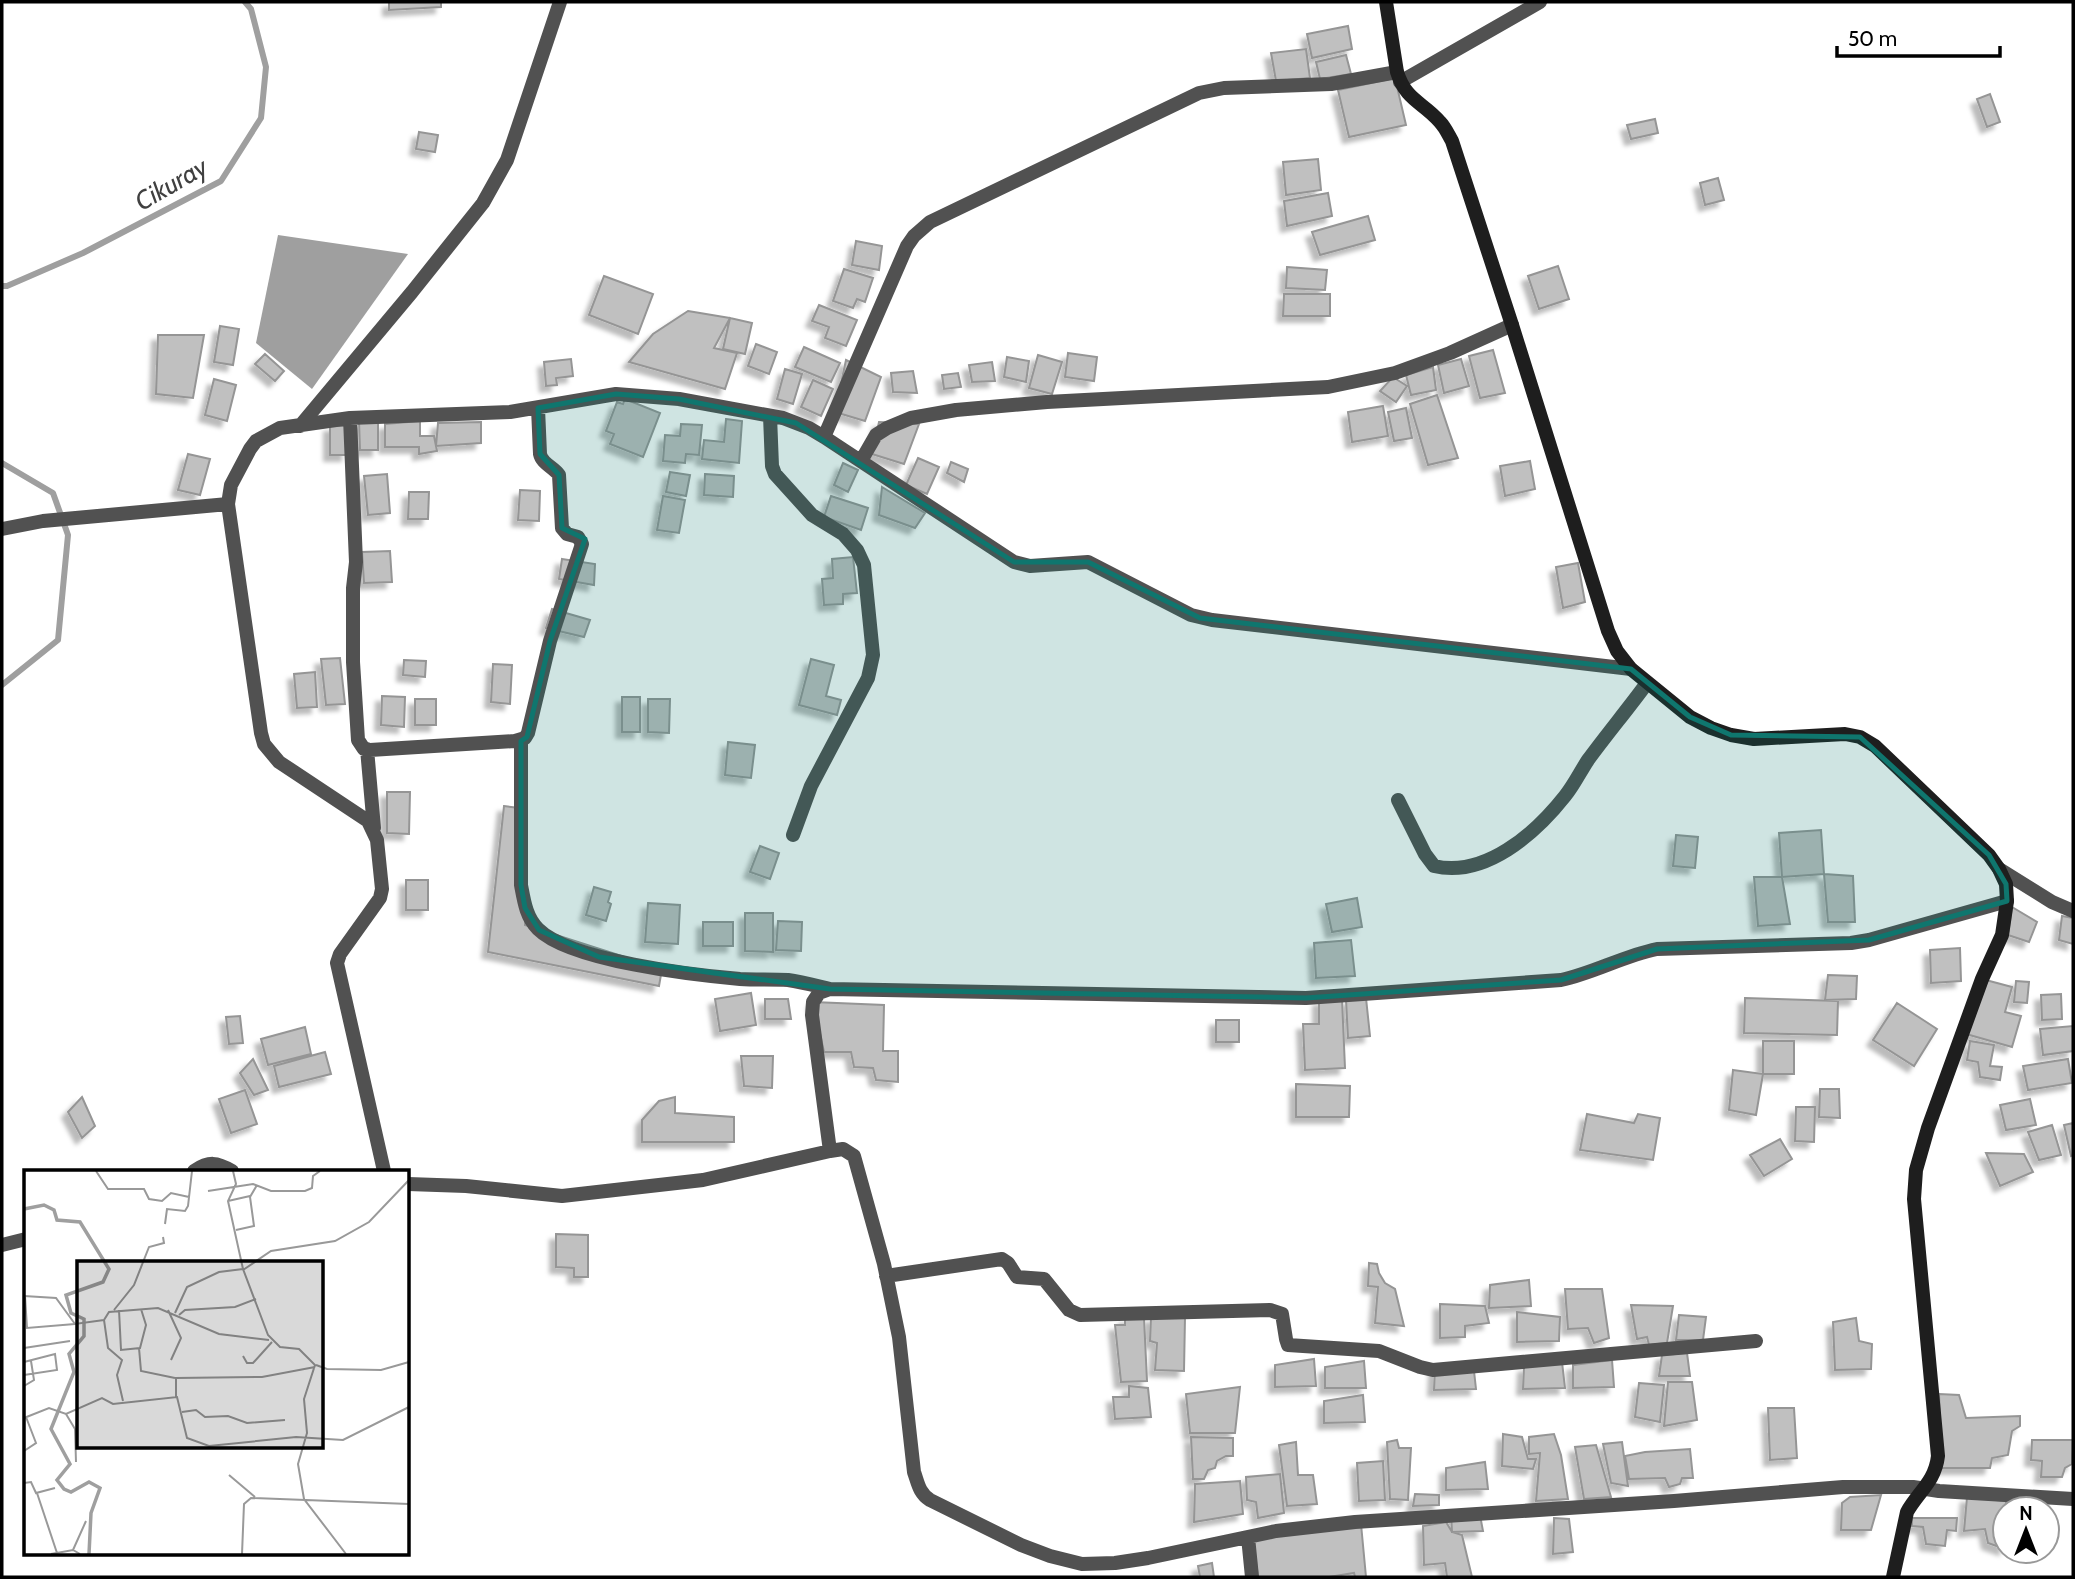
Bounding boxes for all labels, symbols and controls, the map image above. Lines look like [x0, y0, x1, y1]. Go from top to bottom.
scale bar [1837, 14, 2000, 58]
text: 50 m [1848, 26, 1897, 51]
water label: Cikuray [129, 150, 214, 217]
inset map [24, 1170, 410, 1554]
north arrow [1991, 1495, 2061, 1565]
text: N [2019, 1502, 2033, 1525]

